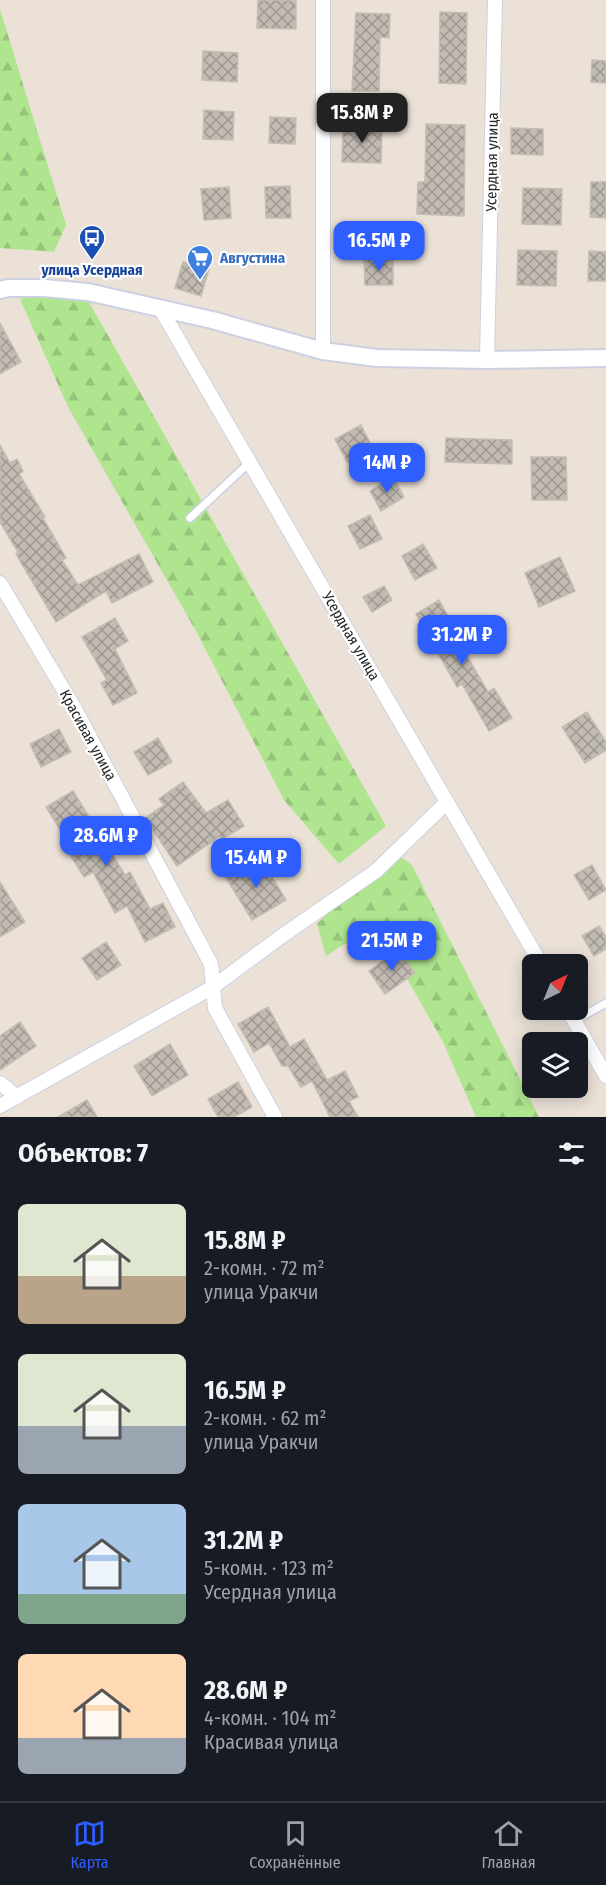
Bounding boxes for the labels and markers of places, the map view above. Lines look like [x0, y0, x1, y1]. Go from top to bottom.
pin: 15.8M ₽ [307, 93, 417, 144]
pin: 16.5M ₽ [324, 221, 434, 272]
bus stop icon: улица Усердная [77, 223, 107, 261]
supermarket icon: Августина [185, 243, 215, 281]
place label: Августина [219, 249, 286, 267]
place label: улица Усердная [40, 261, 143, 279]
pin: 14M ₽ [345, 443, 429, 494]
pin: 31.2M ₽ [407, 615, 517, 666]
pin: 28.6M ₽ [51, 816, 161, 867]
pin: 15.4M ₽ [201, 838, 311, 889]
pin: 21.5M ₽ [337, 921, 447, 972]

